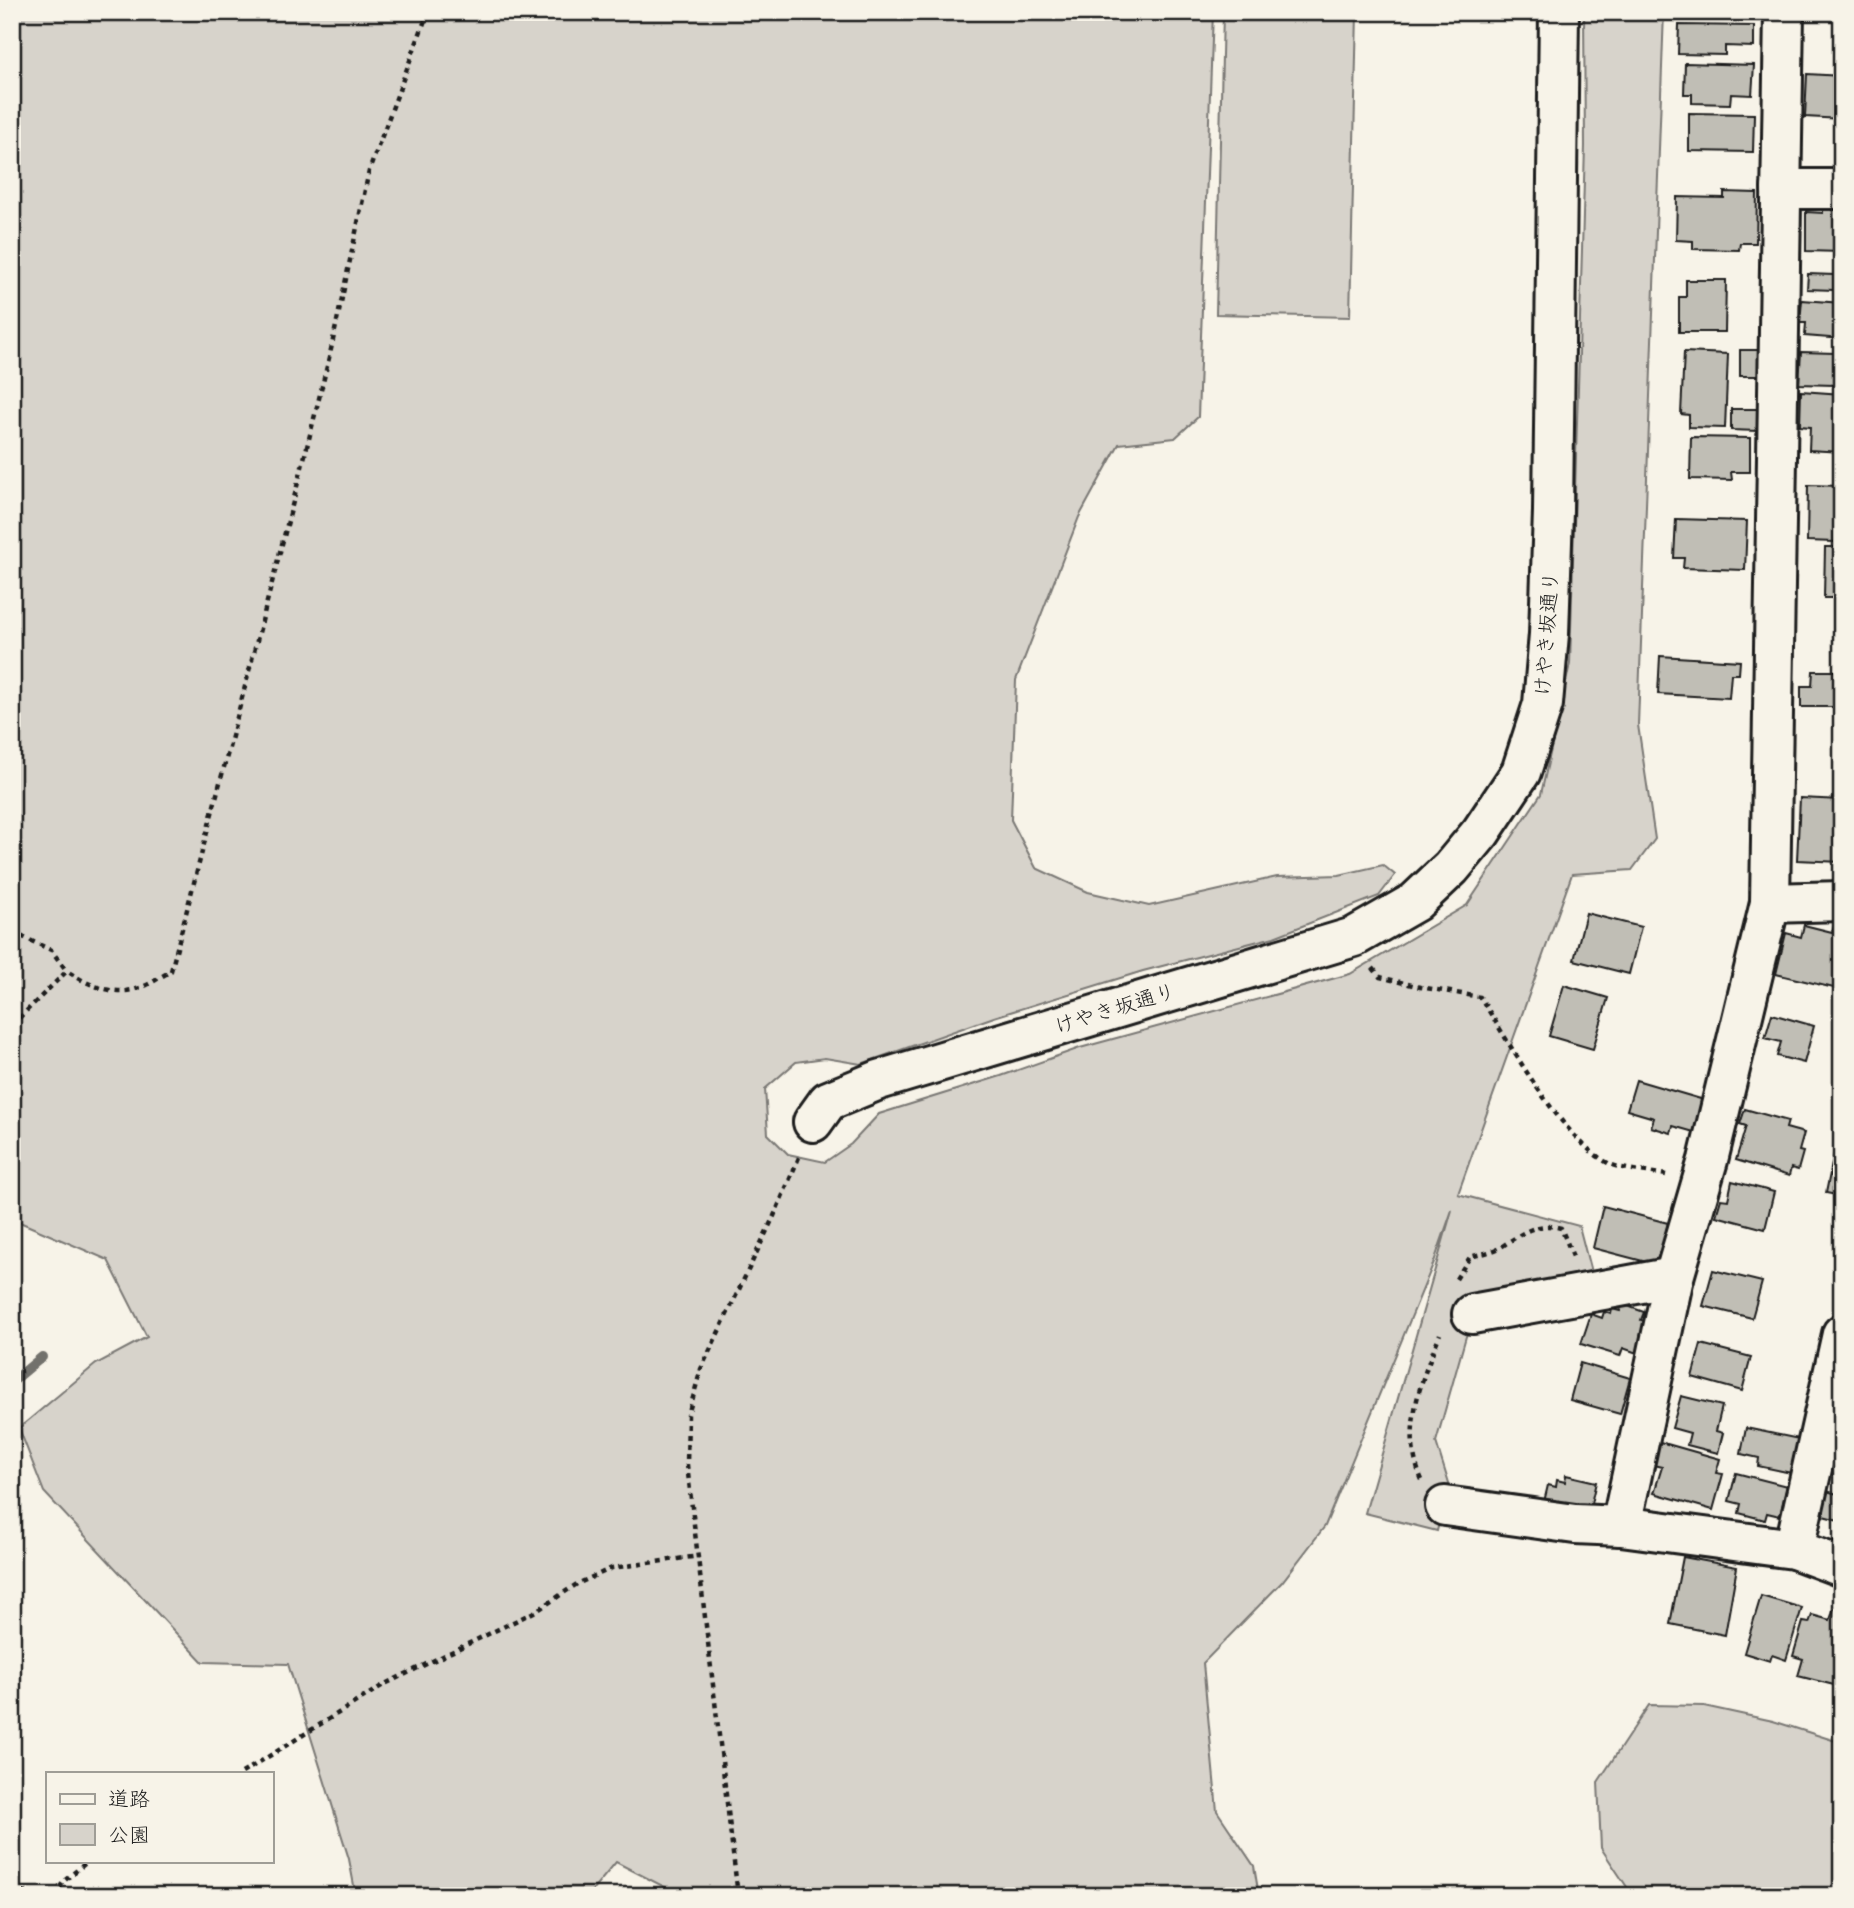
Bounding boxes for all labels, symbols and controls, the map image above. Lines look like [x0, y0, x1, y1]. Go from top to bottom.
street label: けやき坂通り [1530, 570, 1564, 698]
street label: けやき坂通り [1051, 979, 1179, 1039]
legend [46, 1772, 273, 1862]
text: 道路 [108, 1787, 150, 1812]
text: 公園 [108, 1823, 150, 1848]

